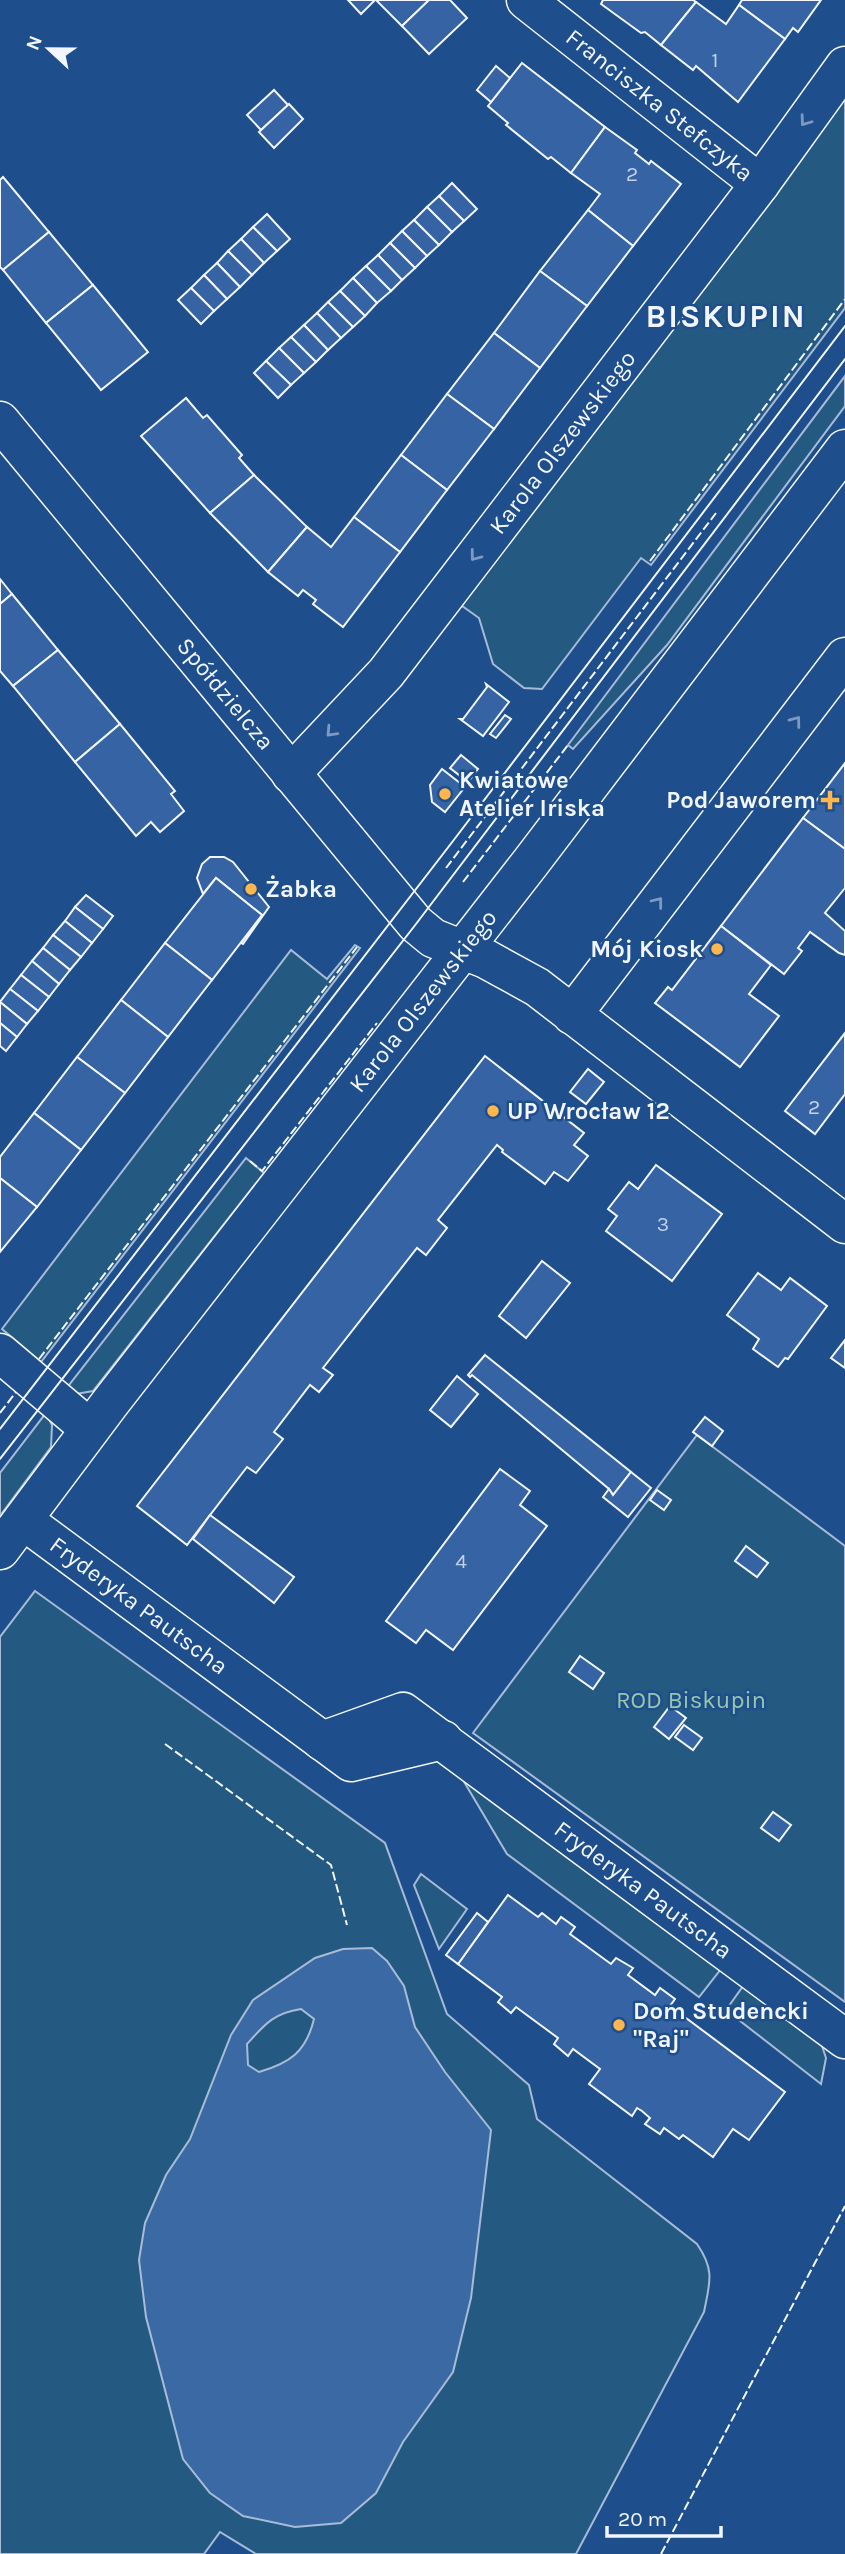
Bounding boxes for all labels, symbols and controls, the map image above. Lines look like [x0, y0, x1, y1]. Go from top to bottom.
north arrow [14, 14, 84, 84]
street label: Franciszka Stefczyka [560, 23, 759, 187]
text: N [21, 33, 47, 53]
house number: 1 [712, 48, 718, 72]
one-way arrow [801, 113, 813, 126]
house number: 2 [626, 162, 638, 186]
district label: BISKUPIN [645, 298, 807, 335]
street label: Karola Olszewskiego [483, 345, 641, 540]
one-way arrow [471, 549, 484, 561]
street label: Spółdzielcza [171, 632, 280, 756]
one-way arrow [787, 716, 800, 729]
one-way arrow [327, 724, 339, 737]
place label: Kwiatowe Atelier Iriska [459, 766, 605, 822]
marker: Kwiatowe Atelier Iriska [437, 786, 453, 802]
place label: Pod Jaworem [666, 786, 816, 814]
marker: Pod Jaworem [822, 792, 838, 808]
place label: Żabka [265, 875, 337, 903]
marker: Żabka [243, 881, 259, 897]
one-way arrow [649, 897, 662, 910]
street label: Karola Olszewskiego [343, 904, 503, 1098]
place label: Mój Kiosk [590, 935, 703, 963]
marker: Mój Kiosk [709, 941, 725, 957]
house number: 2 [808, 1095, 820, 1119]
place label: UP Wrocław 12 [507, 1097, 670, 1125]
marker: UP Wrocław 12 [485, 1103, 501, 1119]
house number: 3 [657, 1212, 669, 1236]
street label: Fryderyka Pautscha [44, 1531, 233, 1680]
house number: 4 [455, 1549, 467, 1573]
park label: ROD Biskupin [616, 1686, 766, 1714]
street label: Fryderyka Pautscha [549, 1815, 738, 1965]
place label: Dom Studencki "Raj" [633, 1997, 809, 2053]
marker: Dom Studencki "Raj" [611, 2017, 627, 2033]
scale bar [607, 2494, 721, 2538]
text: 20 m [618, 2507, 667, 2531]

